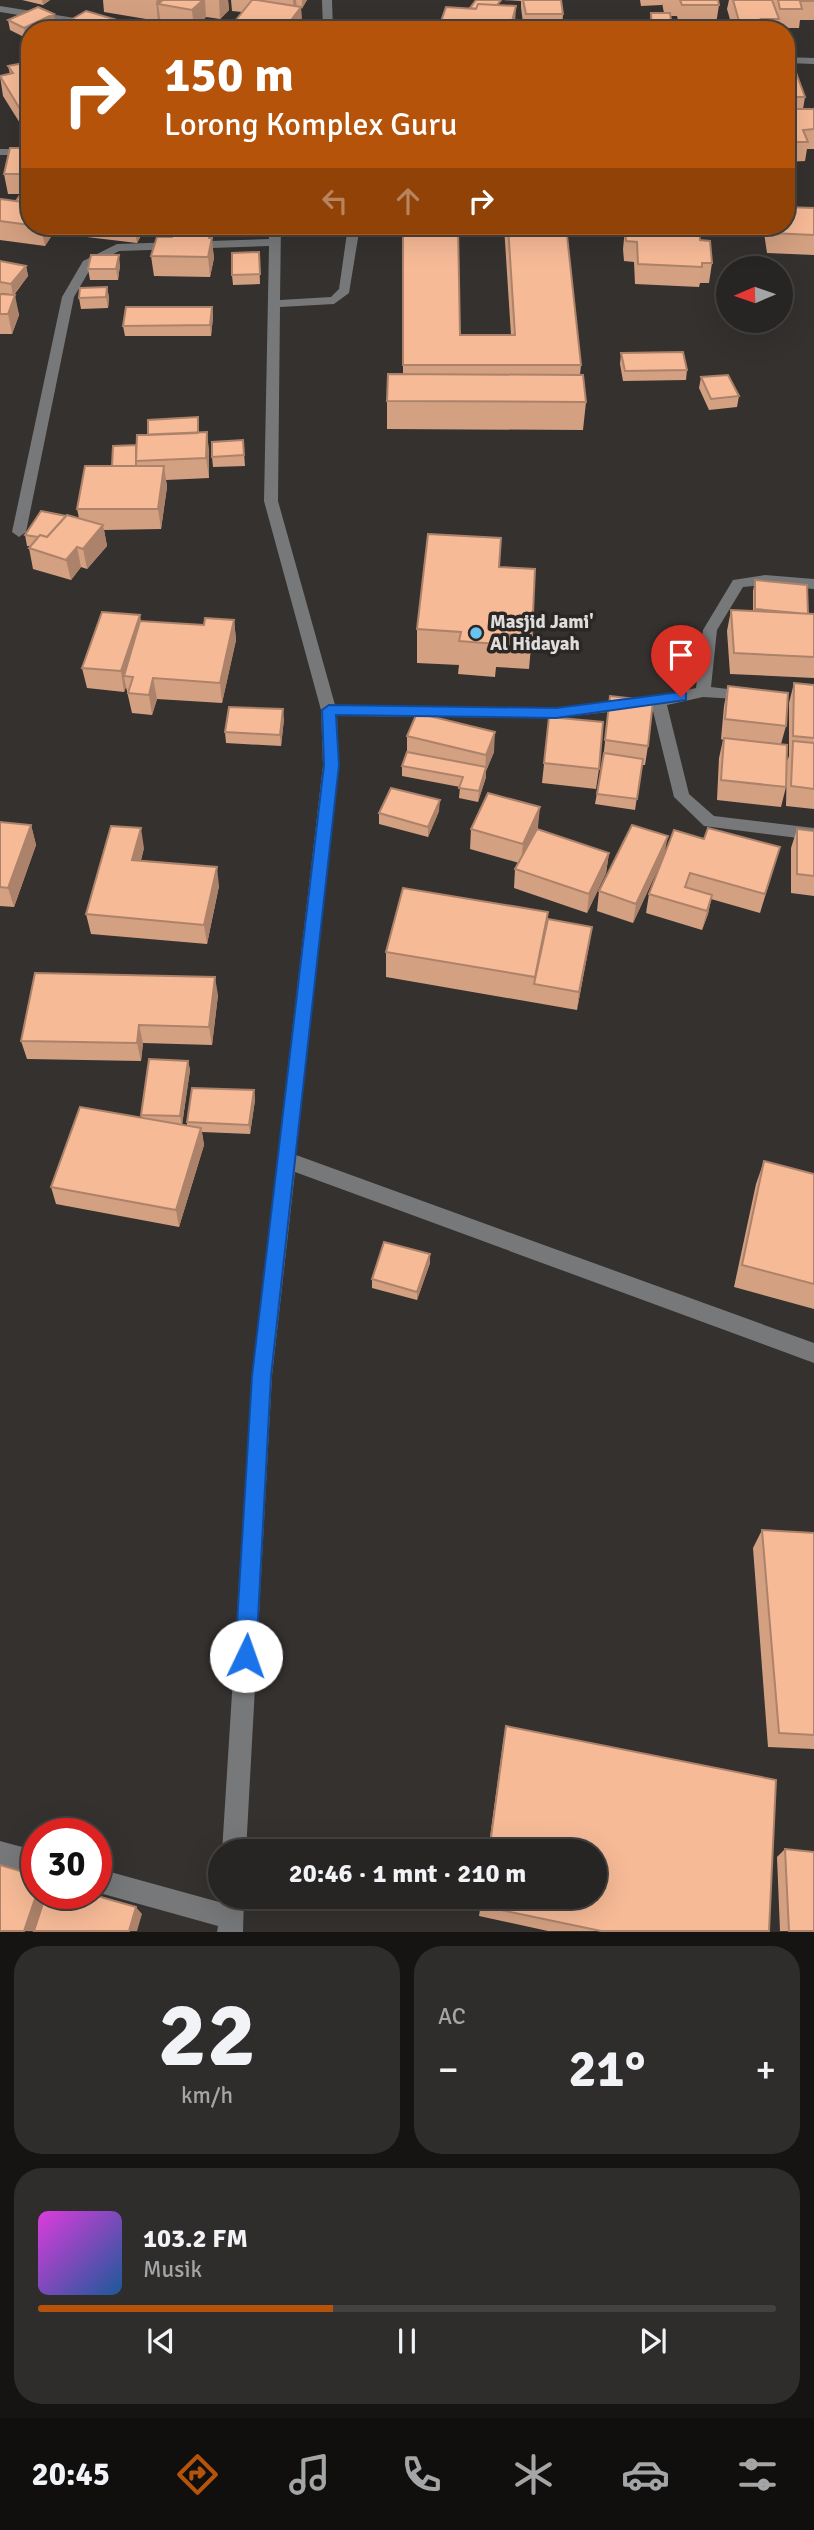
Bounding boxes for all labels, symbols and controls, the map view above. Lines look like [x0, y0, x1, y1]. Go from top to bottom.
text: 150 m [164, 45, 294, 105]
icon: right [49, 49, 140, 140]
text: Lorong Komplex Guru [164, 105, 458, 144]
icon: left [316, 182, 354, 220]
icon: ahead [389, 182, 427, 220]
icon: right [462, 182, 500, 220]
north arrow [716, 256, 793, 332]
map controls [716, 256, 793, 333]
place label: Masjid Jami' Al Hidayah [490, 610, 594, 656]
marker: Masjid Jami' Al Hidayah [468, 625, 484, 641]
pin [651, 625, 711, 697]
icon: arrive [662, 636, 700, 674]
position arrow [209, 1619, 283, 1693]
speed limit sign: 30 [21, 1818, 112, 1909]
text: 20:46 · 1 mnt · 210 m [289, 1858, 526, 1890]
text: 22 [158, 1979, 256, 2092]
text: AC [438, 2002, 466, 2031]
text: 21° [569, 2037, 645, 2101]
text: − [438, 2046, 459, 2093]
text: + [755, 2046, 776, 2093]
text: km/h [181, 2081, 233, 2110]
text: 103.2 FM [143, 2223, 248, 2255]
text: Musik [143, 2255, 202, 2284]
icon: previous [142, 2322, 180, 2360]
icon: pause [388, 2322, 426, 2360]
icon: next [634, 2322, 672, 2360]
icon: directions [173, 2450, 222, 2499]
icon: music [285, 2450, 334, 2499]
icon: phone [397, 2450, 446, 2499]
icon: climate [509, 2450, 558, 2499]
icon: car [621, 2450, 670, 2499]
icon: filters [733, 2450, 782, 2499]
text: 20:45 [32, 2455, 110, 2494]

